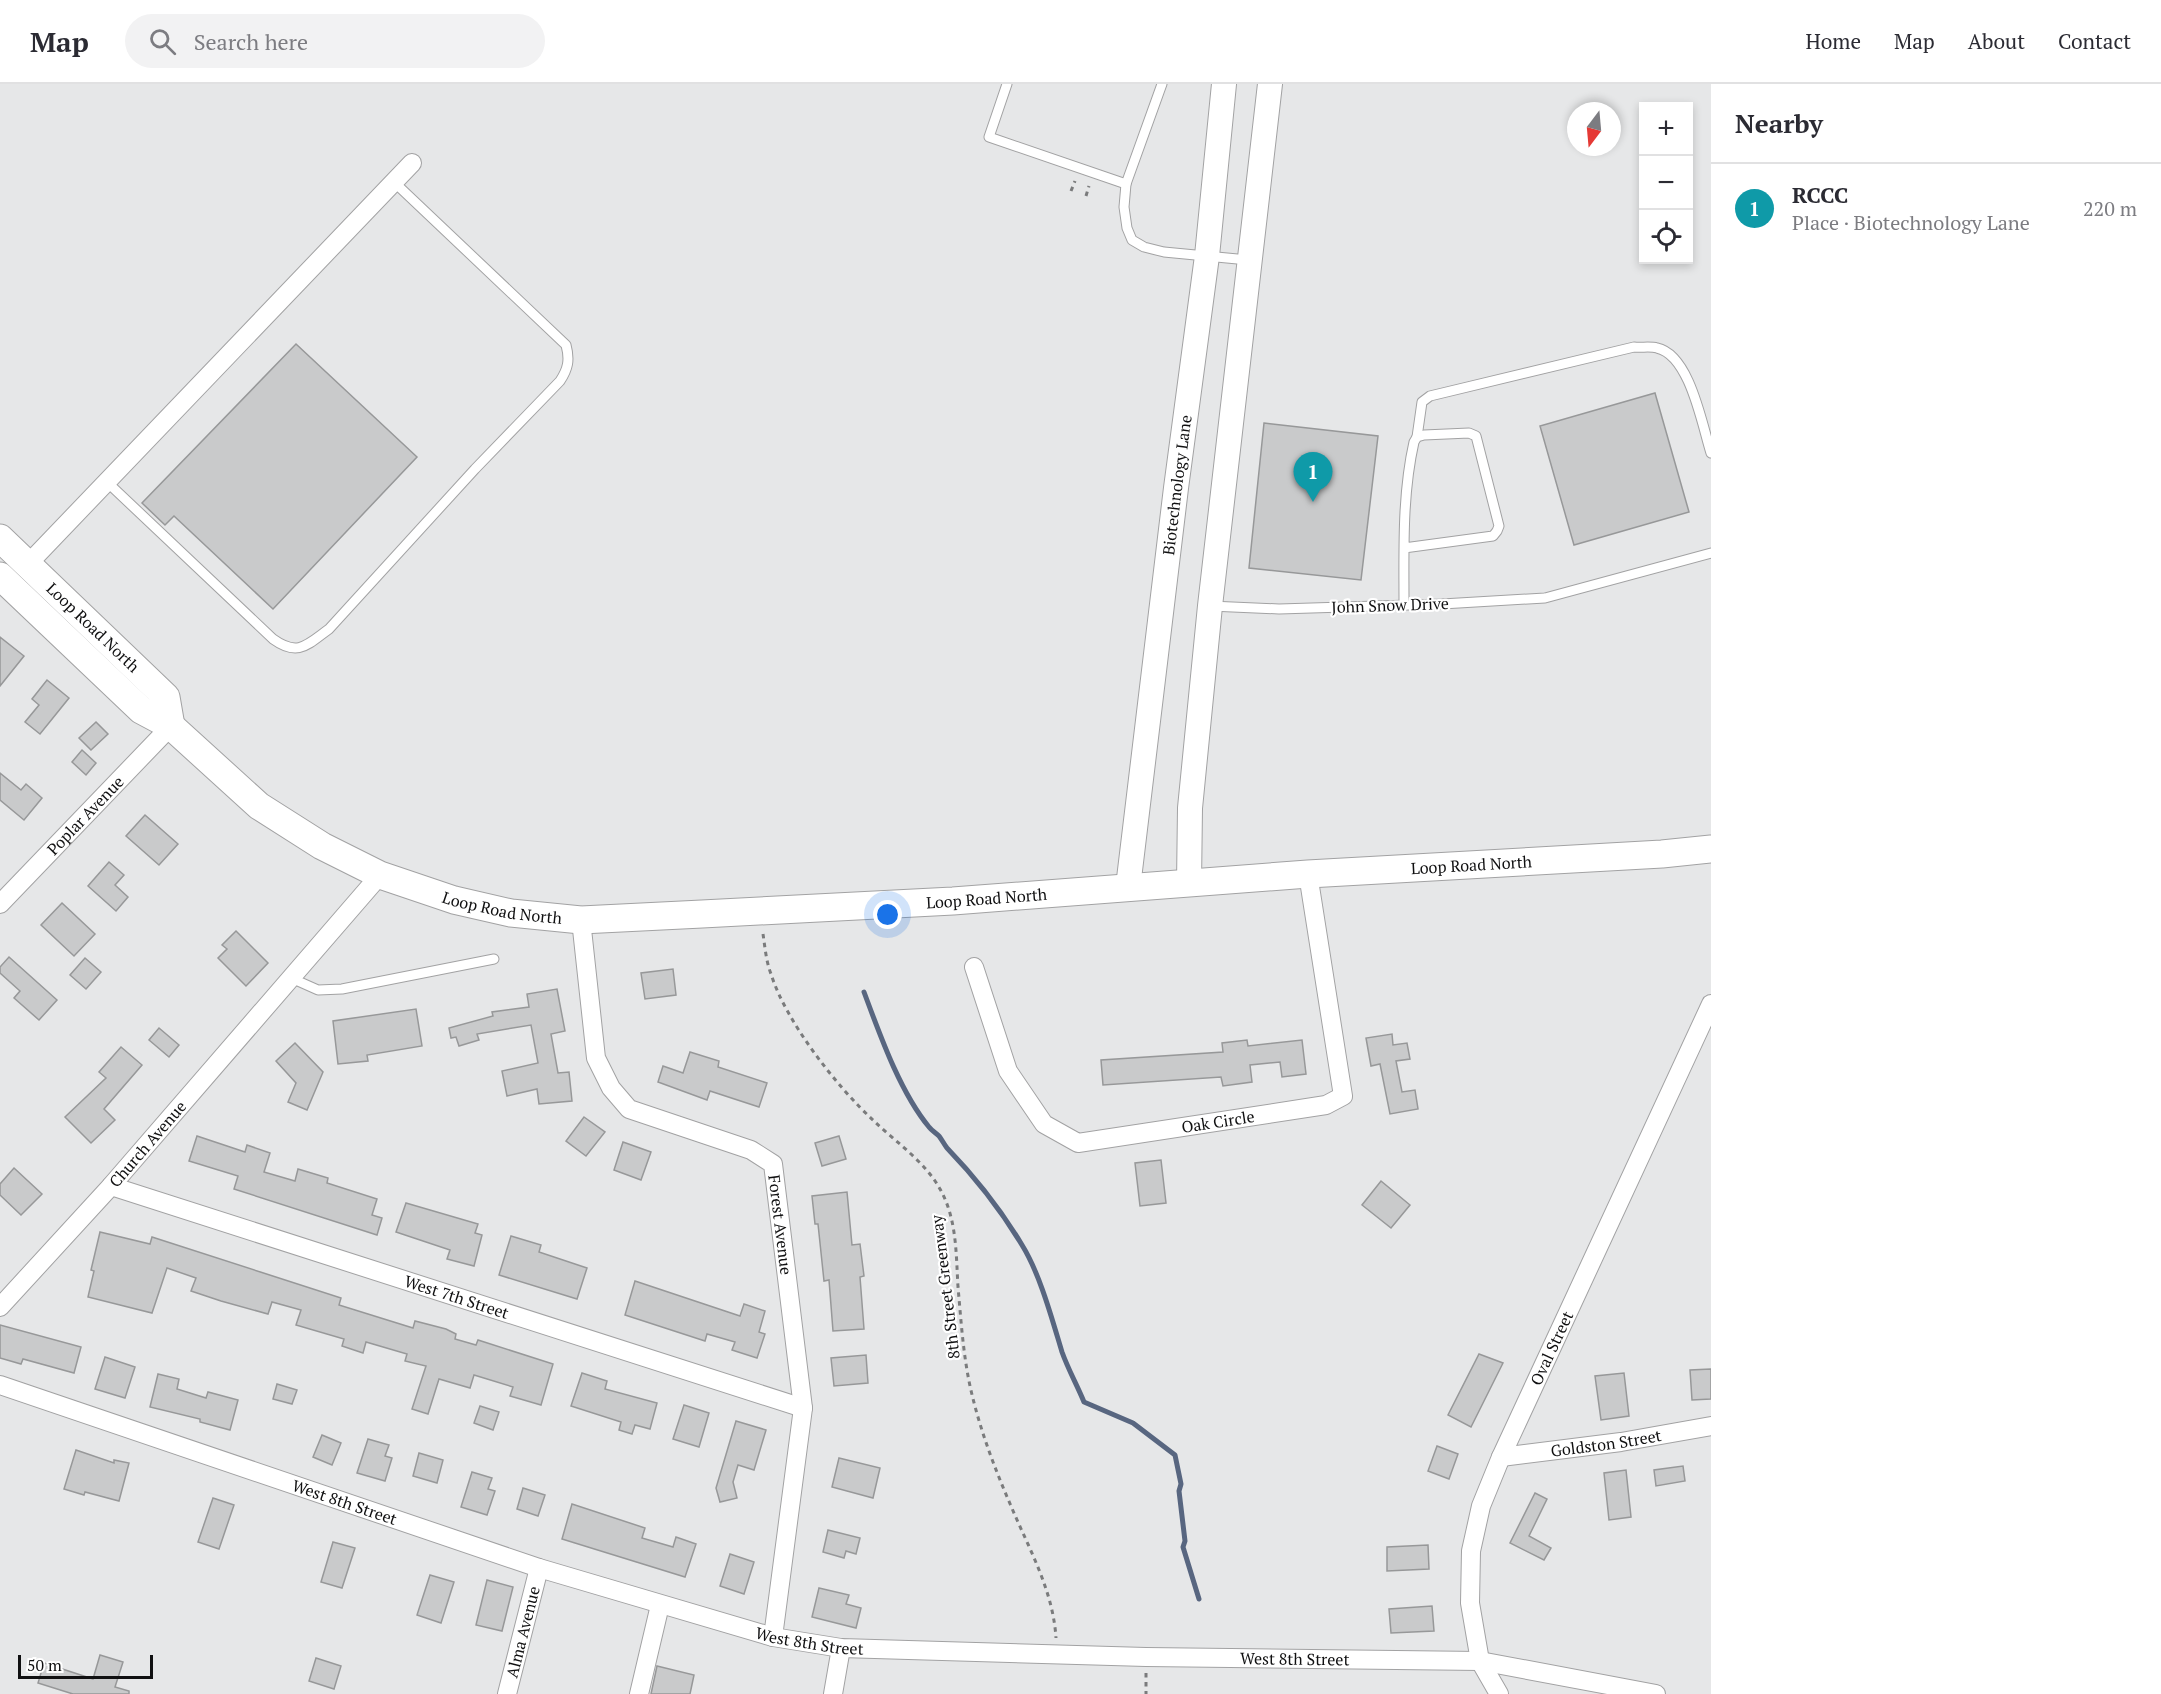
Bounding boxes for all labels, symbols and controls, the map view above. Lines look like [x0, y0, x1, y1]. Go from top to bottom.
search box [125, 14, 545, 68]
text: Map [30, 23, 89, 60]
icon: search [146, 25, 179, 58]
text: Search here [194, 27, 308, 56]
text: Home [1805, 27, 1861, 55]
text: Map [1894, 27, 1935, 55]
text: About [1968, 27, 2025, 55]
text: Contact [2058, 27, 2131, 55]
north arrow [1567, 102, 1621, 156]
map controls [1639, 102, 1693, 264]
button: + [1639, 102, 1693, 156]
text: Nearby [1735, 106, 1823, 140]
button: − [1639, 156, 1693, 210]
text: RCCC [1792, 180, 1848, 209]
text: 1 [1749, 195, 1760, 222]
text: 220 m [2083, 195, 2137, 222]
text: Place · Biotechnology Lane [1792, 209, 2030, 236]
button: locate [1639, 210, 1693, 264]
street label: Biotechnology Lane [1157, 413, 1197, 556]
pin: 1 [1294, 452, 1332, 502]
street label: Loop Road North [42, 577, 145, 677]
street label: John Snow Drive [1331, 592, 1449, 618]
street label: Poplar Avenue [42, 771, 129, 860]
street label: Loop Road North [1410, 850, 1533, 879]
street label: Loop Road North [926, 883, 1048, 913]
street label: Loop Road North [439, 886, 564, 929]
your location [873, 900, 902, 929]
street label: Church Avenue [104, 1096, 191, 1192]
street label: Oak Circle [1180, 1105, 1256, 1138]
street label: Forest Avenue [763, 1173, 798, 1276]
street label: 8th Street Greenway [925, 1213, 965, 1360]
street label: West 7th Street [402, 1270, 512, 1324]
street label: Oval Street [1525, 1307, 1578, 1389]
street label: Goldston Street [1550, 1424, 1663, 1462]
street label: West 8th Street [289, 1474, 400, 1530]
street label: Alma Avenue [501, 1584, 545, 1680]
street label: West 8th Street [753, 1621, 864, 1660]
street label: West 8th Street [1240, 1647, 1350, 1670]
scale bar [18, 1652, 153, 1680]
text: 50 m [27, 1654, 62, 1676]

